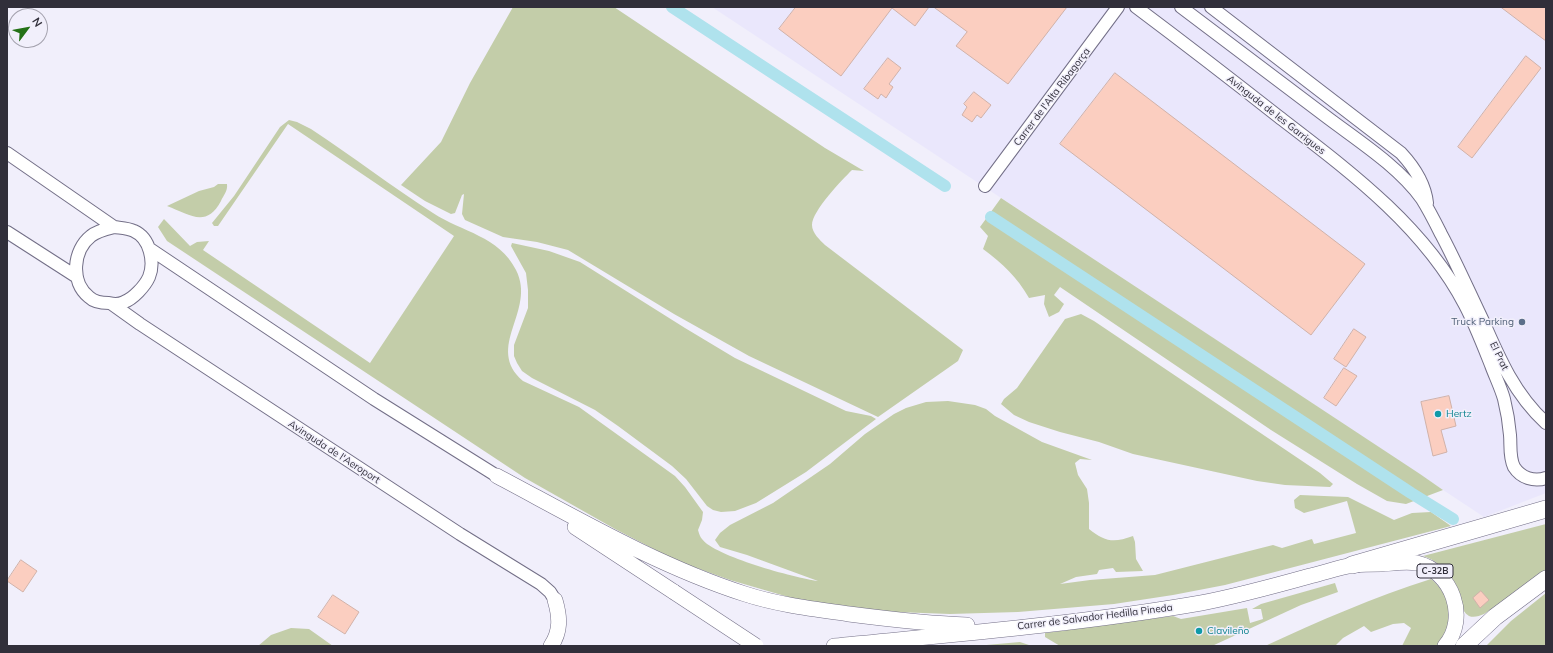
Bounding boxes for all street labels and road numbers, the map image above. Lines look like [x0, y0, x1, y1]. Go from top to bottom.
street label: Carrer de l'Alta Ribagorça [1011, 46, 1093, 148]
street label: Avinguda de les Garrigues [1224, 73, 1328, 157]
street label: El Prat [1487, 340, 1511, 372]
street label: Avinguda de l'Aeroport [286, 418, 382, 486]
road number: C-32B [1417, 564, 1453, 578]
street label: Carrer de Salvador Hedilla Pineda [1017, 602, 1173, 632]

